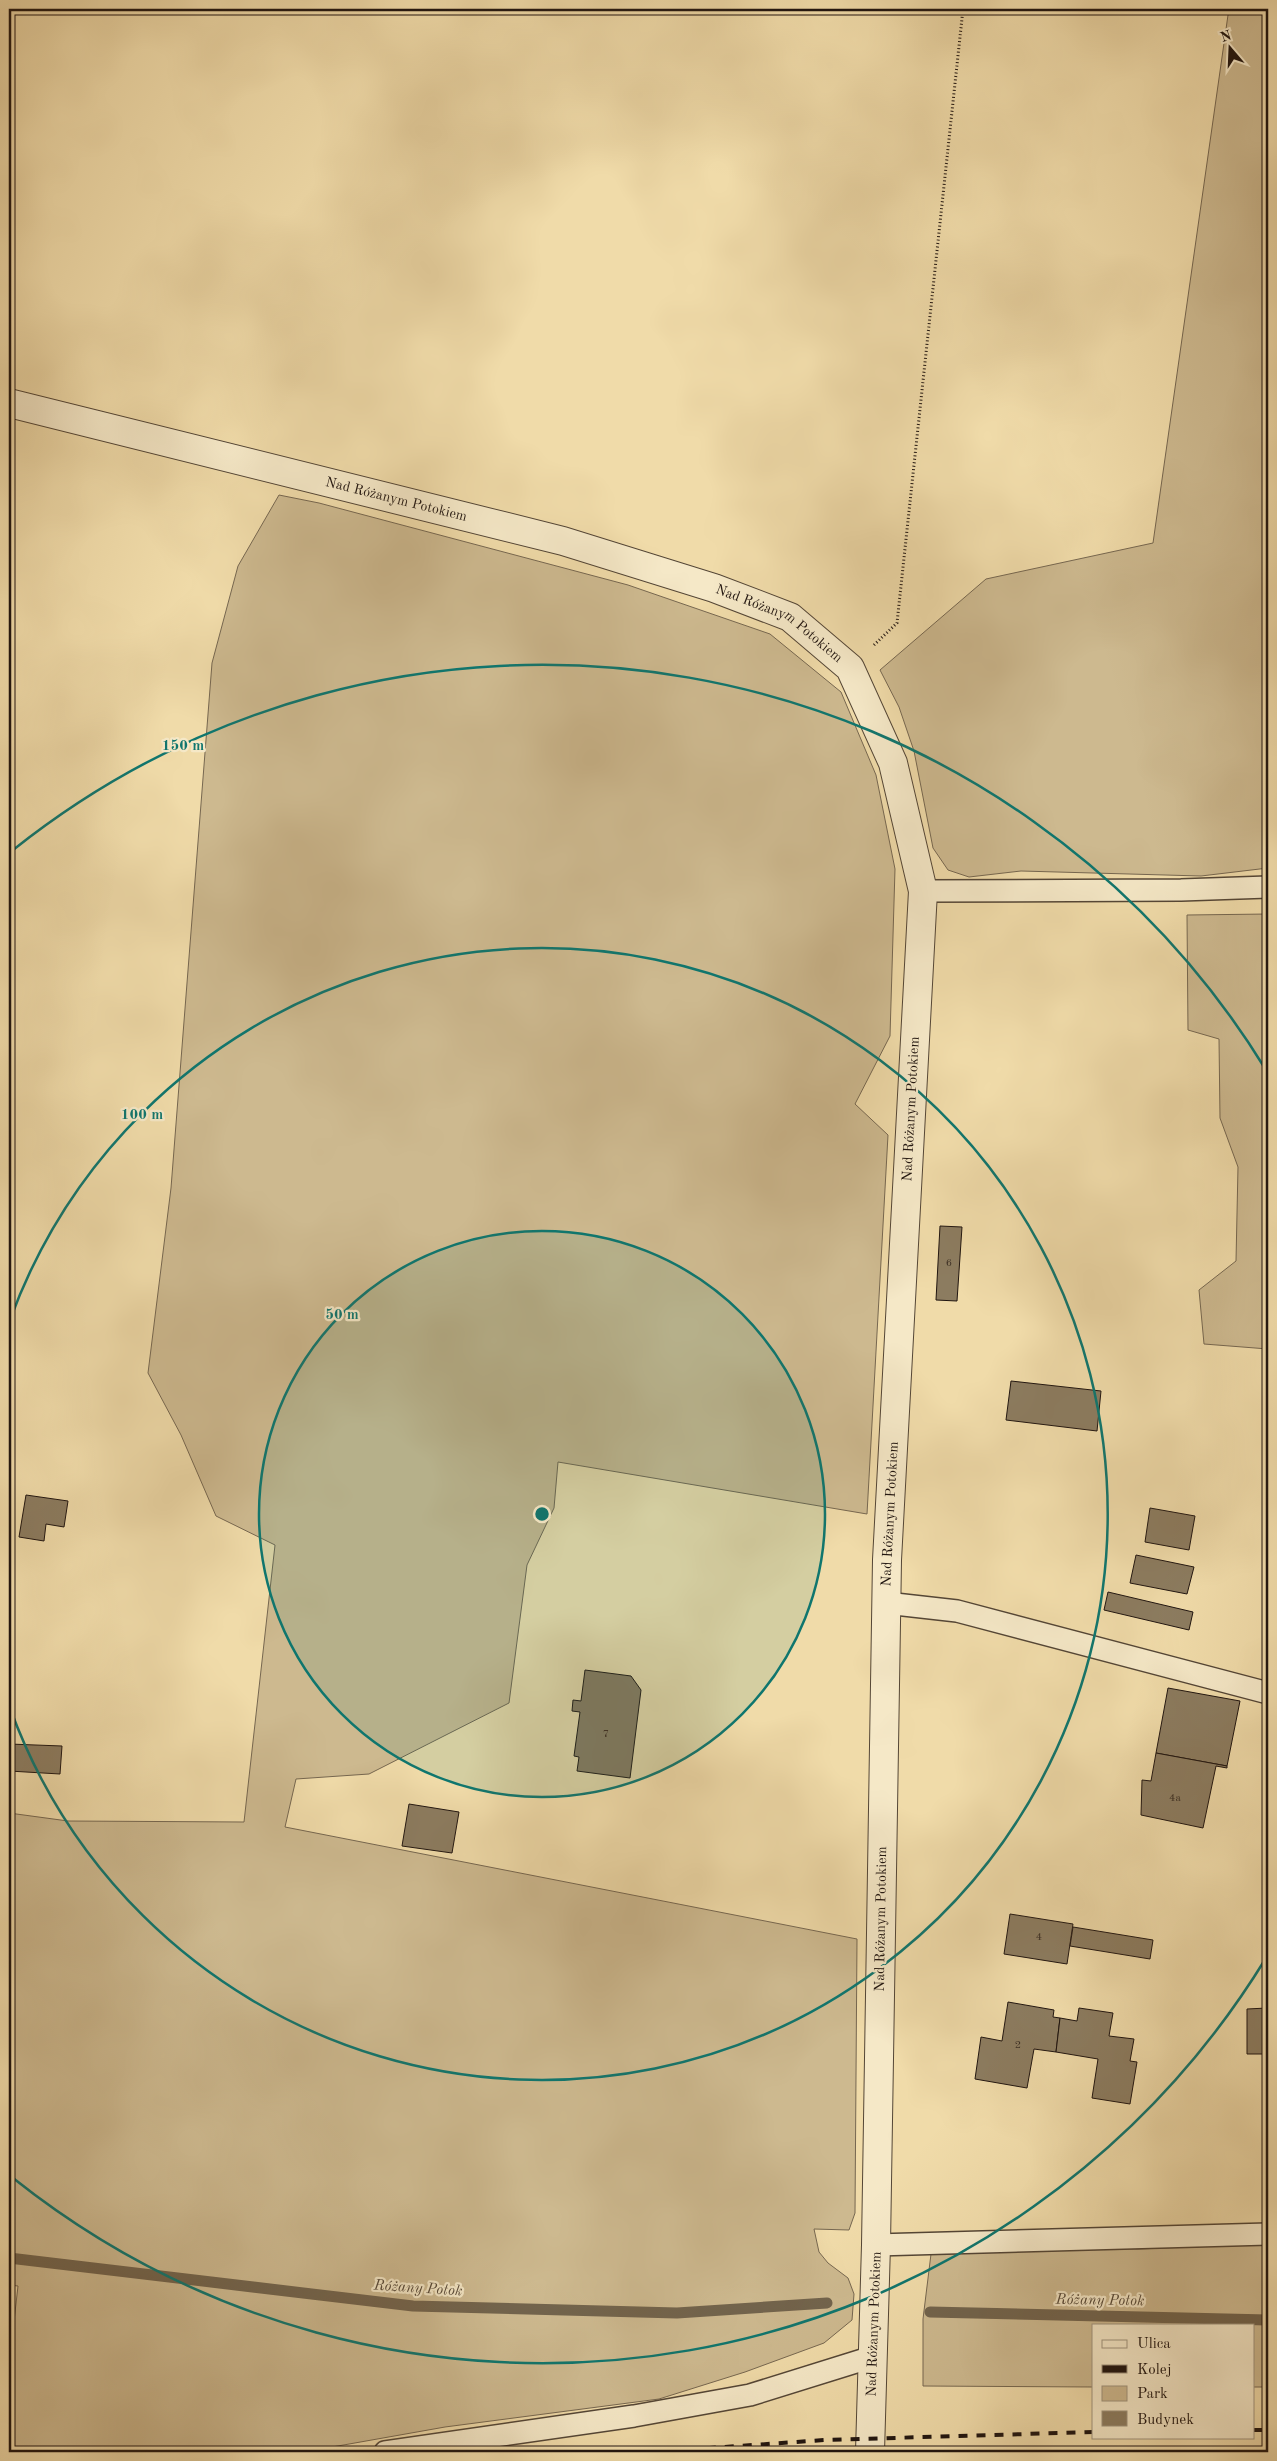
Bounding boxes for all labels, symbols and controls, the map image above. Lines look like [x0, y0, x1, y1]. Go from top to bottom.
north arrow [1204, 22, 1254, 72]
text: N [1219, 28, 1234, 45]
street label: Nad Różanym Potokiem [324, 475, 468, 524]
street label: Nad Różanym Potokiem [714, 582, 845, 665]
text: 150 m [162, 739, 204, 754]
street label: Nad Różanym Potokiem [900, 1036, 922, 1182]
text: 100 m [121, 1108, 163, 1123]
house number: 6 [946, 1258, 952, 1269]
text: 50 m [325, 1308, 359, 1323]
street label: Nad Różanym Potokiem [879, 1441, 901, 1587]
centre of rings [533, 1505, 551, 1523]
house number: 7 [603, 1729, 609, 1740]
house number: 4a [1169, 1793, 1181, 1804]
street label: Nad Różanym Potokiem [873, 1846, 889, 1992]
house number: 4 [1036, 1932, 1042, 1943]
house number: 2 [1015, 2040, 1021, 2051]
street label: Nad Różanym Potokiem [864, 2251, 884, 2397]
water label: Różany Potok [372, 2278, 463, 2300]
water label: Różany Potok [1055, 2293, 1144, 2309]
legend [1092, 2324, 1254, 2438]
text: Ulica [1137, 2337, 1171, 2352]
text: Kolej [1137, 2363, 1172, 2378]
text: Park [1137, 2387, 1168, 2402]
text: Budynek [1137, 2413, 1194, 2428]

